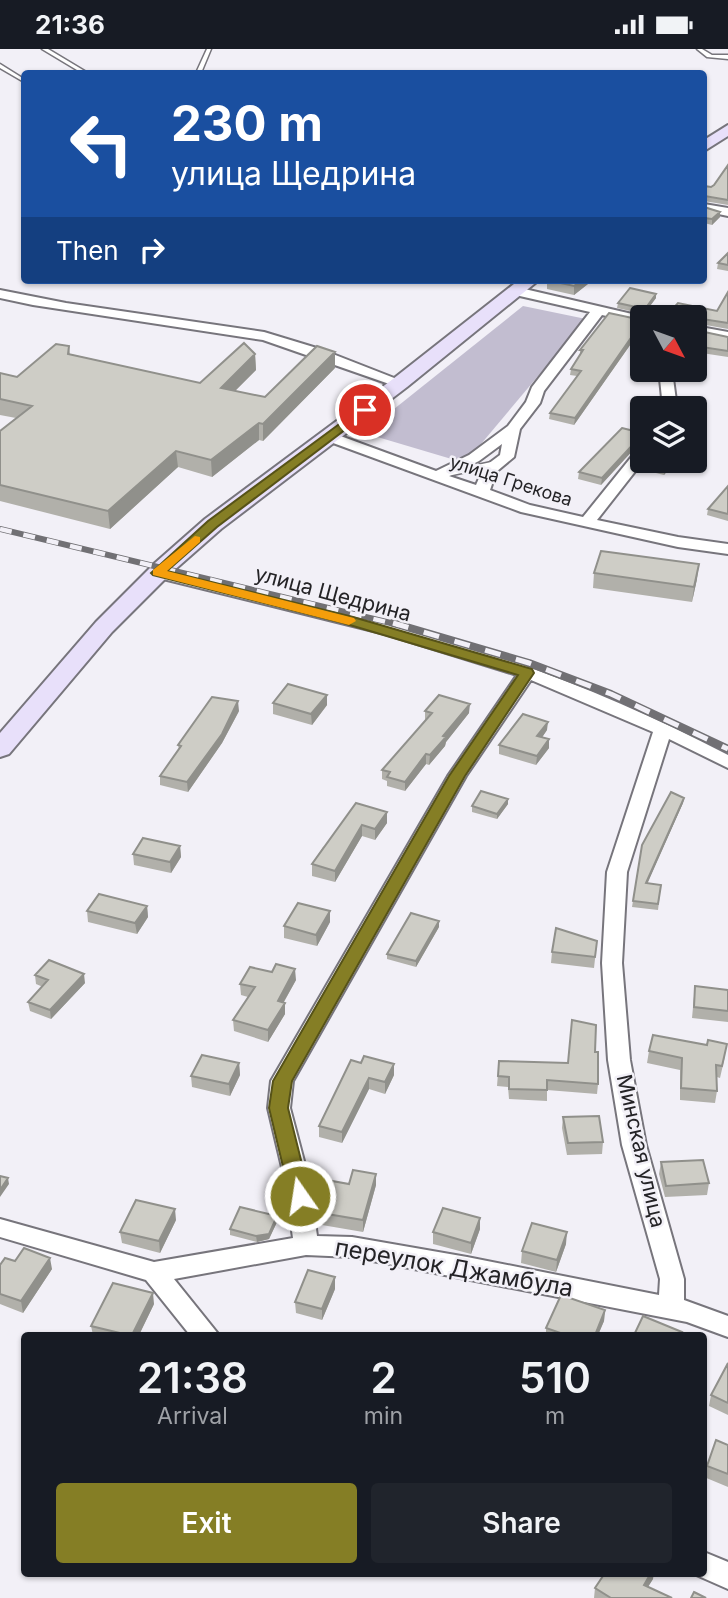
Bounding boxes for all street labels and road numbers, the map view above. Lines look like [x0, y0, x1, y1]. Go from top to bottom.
street label: улица Грекова [447, 451, 575, 510]
street label: улица Щедрина [252, 561, 414, 626]
street label: Минская улица [612, 1072, 671, 1230]
street label: переулок Джамбула [333, 1232, 576, 1303]

